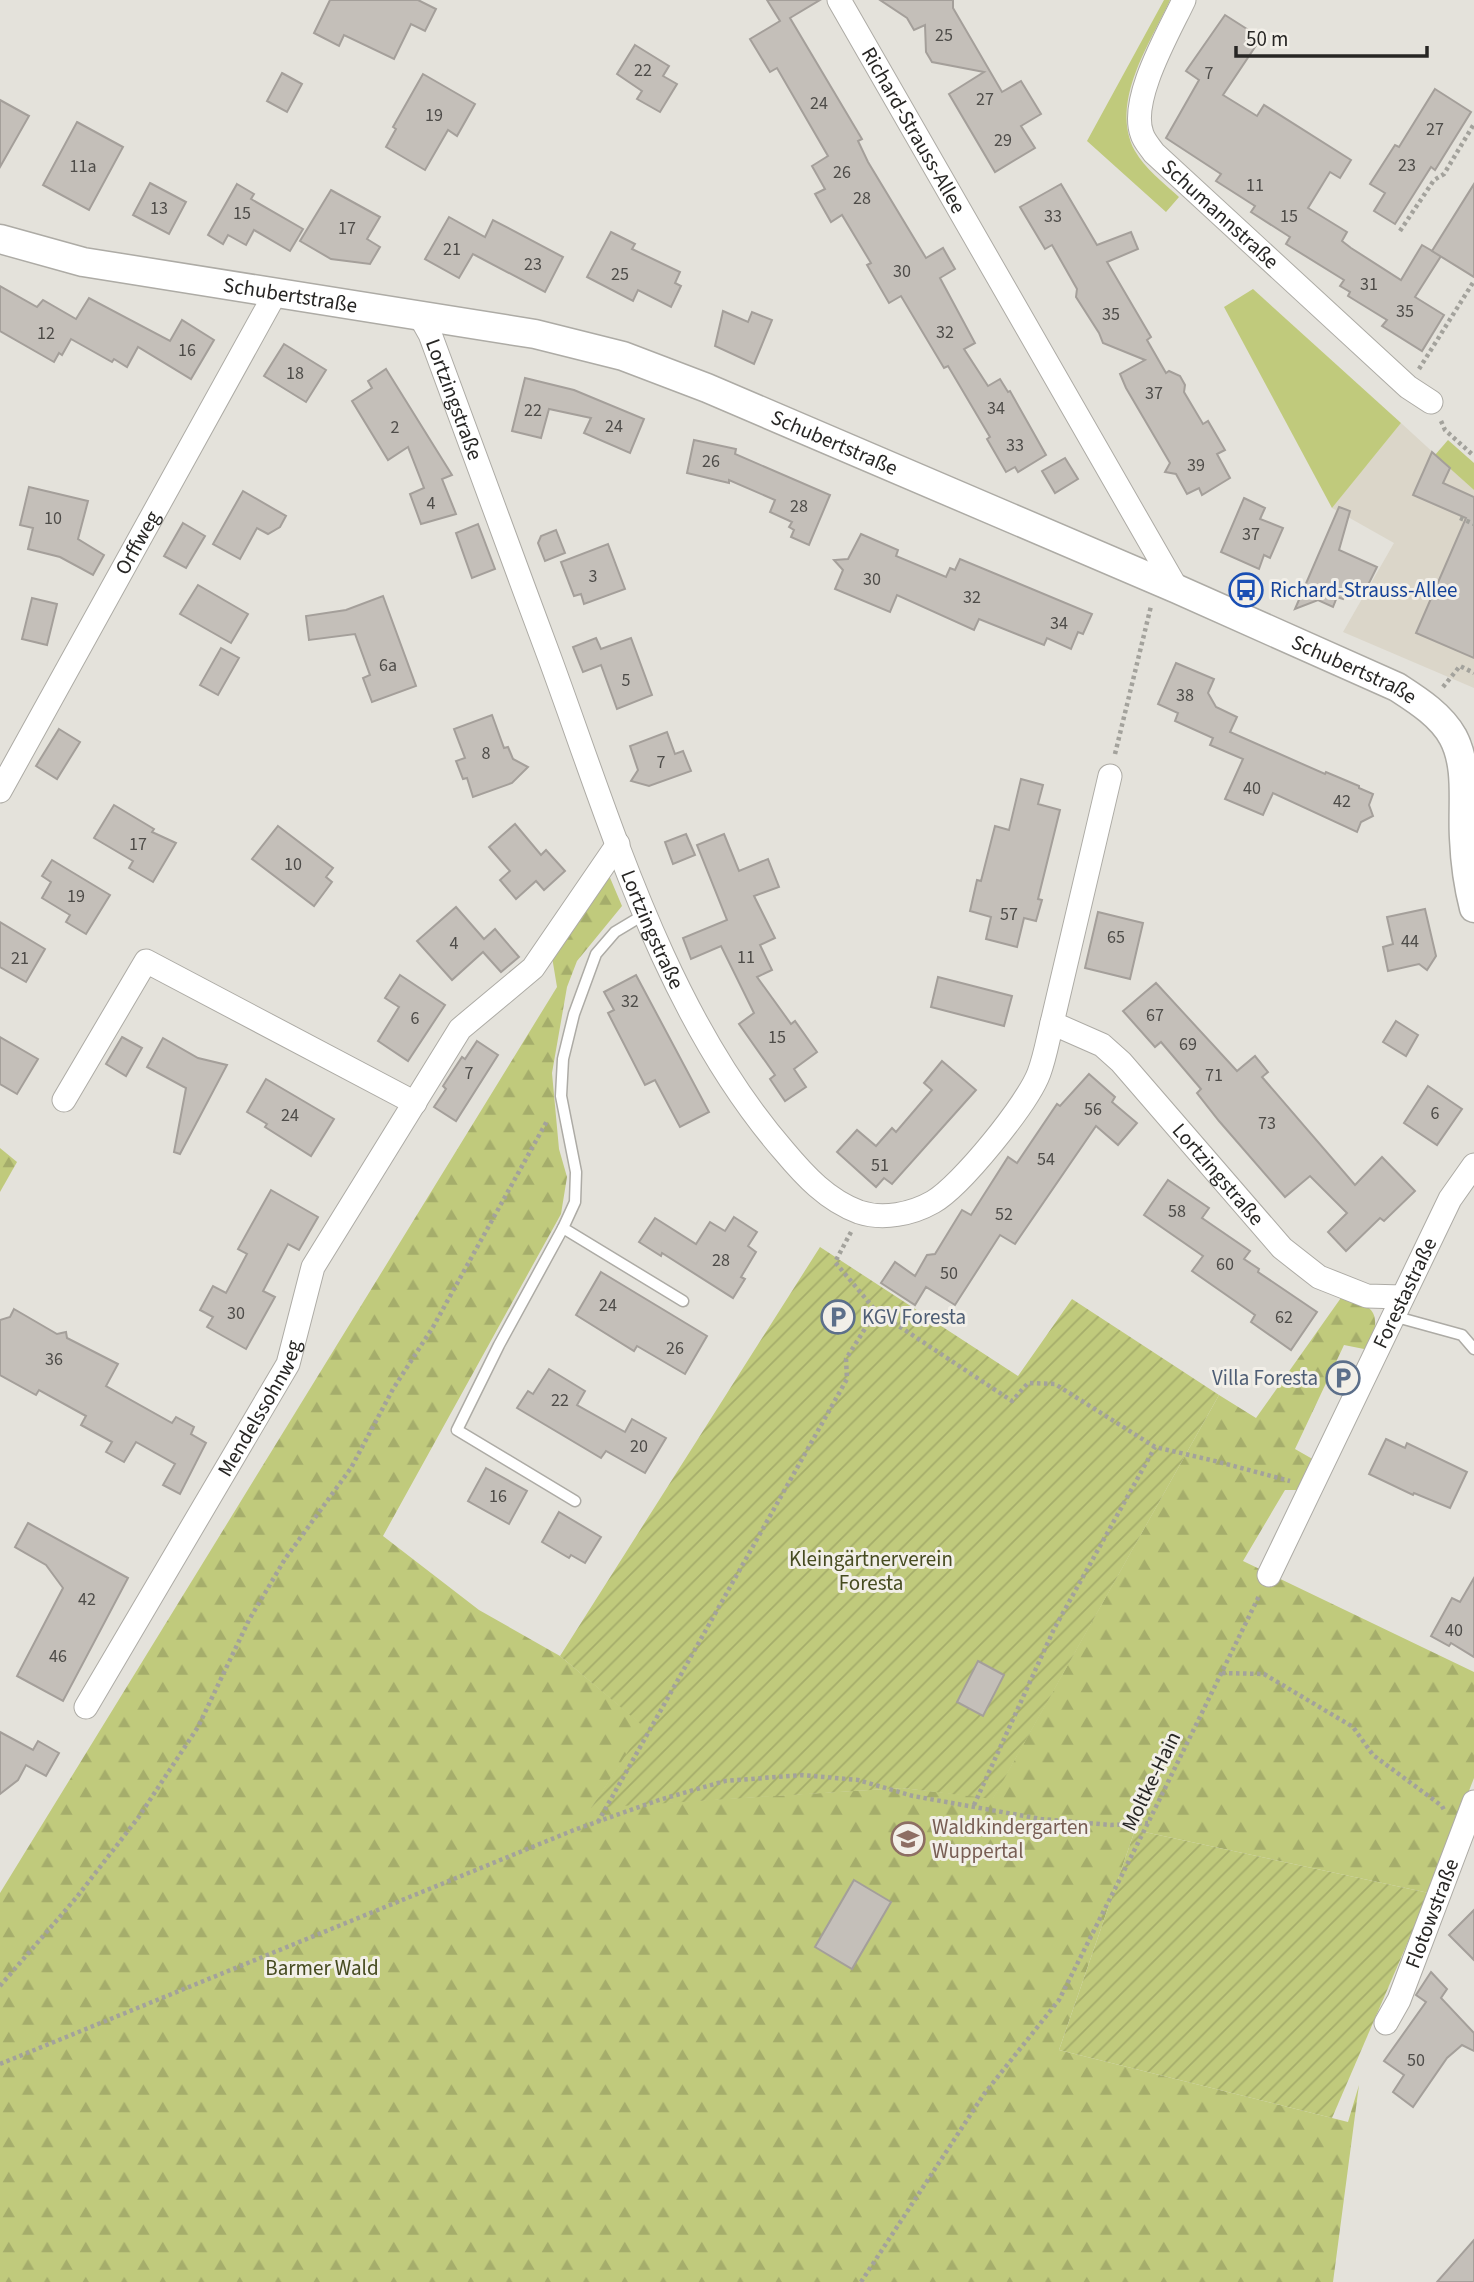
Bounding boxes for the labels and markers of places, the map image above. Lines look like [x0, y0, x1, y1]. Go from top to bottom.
bus stop icon: Richard-Strauss-Allee [1227, 571, 1265, 609]
place label: Richard-Strauss-Allee [1270, 575, 1458, 605]
parking icon: KGV Foresta [819, 1298, 857, 1336]
place label: KGV Foresta [862, 1302, 966, 1332]
parking icon: Villa Foresta [1324, 1359, 1362, 1397]
place label: Villa Foresta [1212, 1363, 1318, 1393]
place label: Waldkindergarten Wuppertal [932, 1812, 1089, 1866]
school or university icon: Waldkindergarten Wuppertal [889, 1820, 927, 1858]

